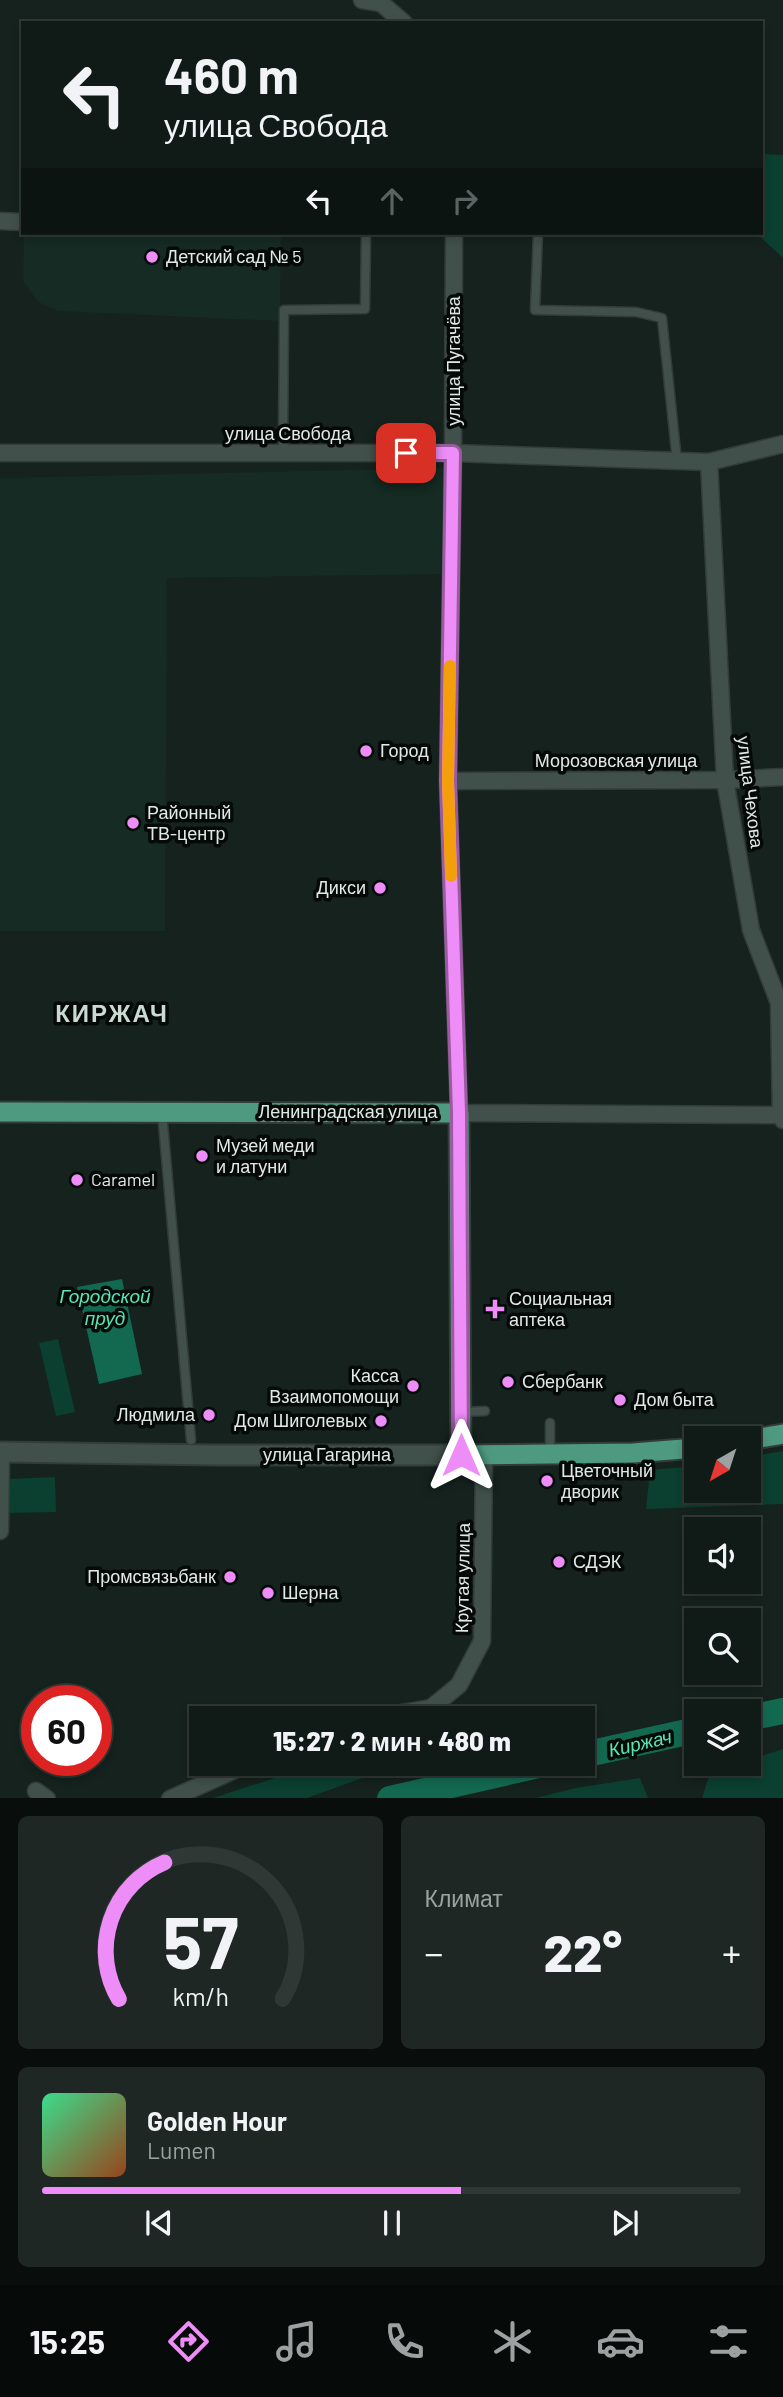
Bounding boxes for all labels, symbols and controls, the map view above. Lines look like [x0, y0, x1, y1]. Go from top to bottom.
text: 460 m [164, 45, 299, 104]
icon: left [49, 49, 140, 140]
text: улица Свобода [164, 105, 388, 143]
icon: left [300, 182, 338, 220]
icon: ahead [373, 182, 411, 220]
icon: right [446, 182, 484, 220]
place label: Детский сад № 5 [166, 245, 302, 267]
marker: Детский сад № 5 [144, 249, 160, 265]
street label: улица Пугачёва [442, 295, 464, 426]
street label: улица Свобода [225, 422, 352, 444]
pin [376, 423, 436, 483]
icon: arrive [387, 434, 425, 472]
street label: улица Чехова [733, 735, 769, 850]
place label: Город [380, 739, 429, 761]
marker: Город [358, 743, 374, 759]
street label: Морозовская улица [535, 749, 698, 771]
place label: Районный ТВ-центр [147, 801, 231, 844]
marker: Районный ТВ-центр [125, 815, 141, 831]
place label: Дикси [317, 876, 366, 898]
marker: Дикси [372, 880, 388, 896]
district label: КИРЖАЧ [55, 998, 169, 1027]
street label: Ленинградская улица [259, 1100, 438, 1122]
place label: Музей меди и латуни [216, 1134, 314, 1177]
marker: Музей меди и латуни [194, 1148, 210, 1164]
place label: Caramel [91, 1168, 155, 1190]
marker: Caramel [69, 1172, 85, 1188]
water label: Городской пруд [59, 1284, 151, 1329]
place label: Социальная аптека [509, 1287, 612, 1330]
marker: Социальная аптека [487, 1301, 503, 1317]
place label: Касса Взаимопомощи [269, 1364, 400, 1407]
place label: Сбербанк [522, 1370, 603, 1392]
marker: Сбербанк [500, 1374, 516, 1390]
marker: Касса Взаимопомощи [405, 1378, 421, 1394]
place label: Дом быта [634, 1388, 715, 1410]
marker: Дом быта [612, 1392, 628, 1408]
place label: Людмила [117, 1403, 196, 1425]
marker: Людмила [201, 1407, 217, 1423]
place label: Дом Шиголевых [234, 1409, 367, 1431]
marker: Дом Шиголевых [373, 1413, 389, 1429]
position arrow [424, 1418, 498, 1492]
north arrow [684, 1426, 761, 1503]
map controls [684, 1426, 761, 1776]
street label: улица Гагарина [263, 1443, 392, 1465]
place label: Цветочный дворик [561, 1459, 653, 1502]
marker: Цветочный дворик [539, 1473, 555, 1489]
button: sound [684, 1517, 761, 1594]
street label: Крутая улица [450, 1522, 474, 1633]
place label: СДЭК [573, 1550, 622, 1572]
marker: СДЭК [551, 1554, 567, 1570]
place label: Промсвязьбанк [87, 1565, 216, 1587]
marker: Промсвязьбанк [222, 1569, 238, 1585]
place label: Шерна [282, 1581, 339, 1603]
marker: Шерна [260, 1585, 276, 1601]
button: search [684, 1608, 761, 1685]
speed limit sign: 60 [21, 1685, 112, 1776]
button: layers [684, 1699, 761, 1776]
water label: Киржач [606, 1724, 674, 1761]
text: 15:27 · 2 мин · 480 m [273, 1725, 511, 1756]
text: Климат [425, 1884, 503, 1912]
text: 57 [163, 1896, 238, 1984]
text: 22° [543, 1920, 622, 1982]
text: − [425, 1929, 444, 1975]
text: + [722, 1929, 741, 1975]
text: km/h [172, 1980, 229, 2010]
text: Golden Hour [147, 2105, 287, 2136]
text: Lumen [147, 2136, 216, 2164]
icon: previous [140, 2204, 178, 2242]
icon: pause [373, 2204, 411, 2242]
icon: next [606, 2204, 644, 2242]
icon: directions [164, 2317, 213, 2366]
icon: music [272, 2317, 321, 2366]
icon: phone [380, 2317, 429, 2366]
icon: climate [488, 2317, 537, 2366]
icon: car [596, 2317, 645, 2366]
icon: filters [704, 2317, 753, 2366]
text: 15:25 [30, 2322, 105, 2360]

